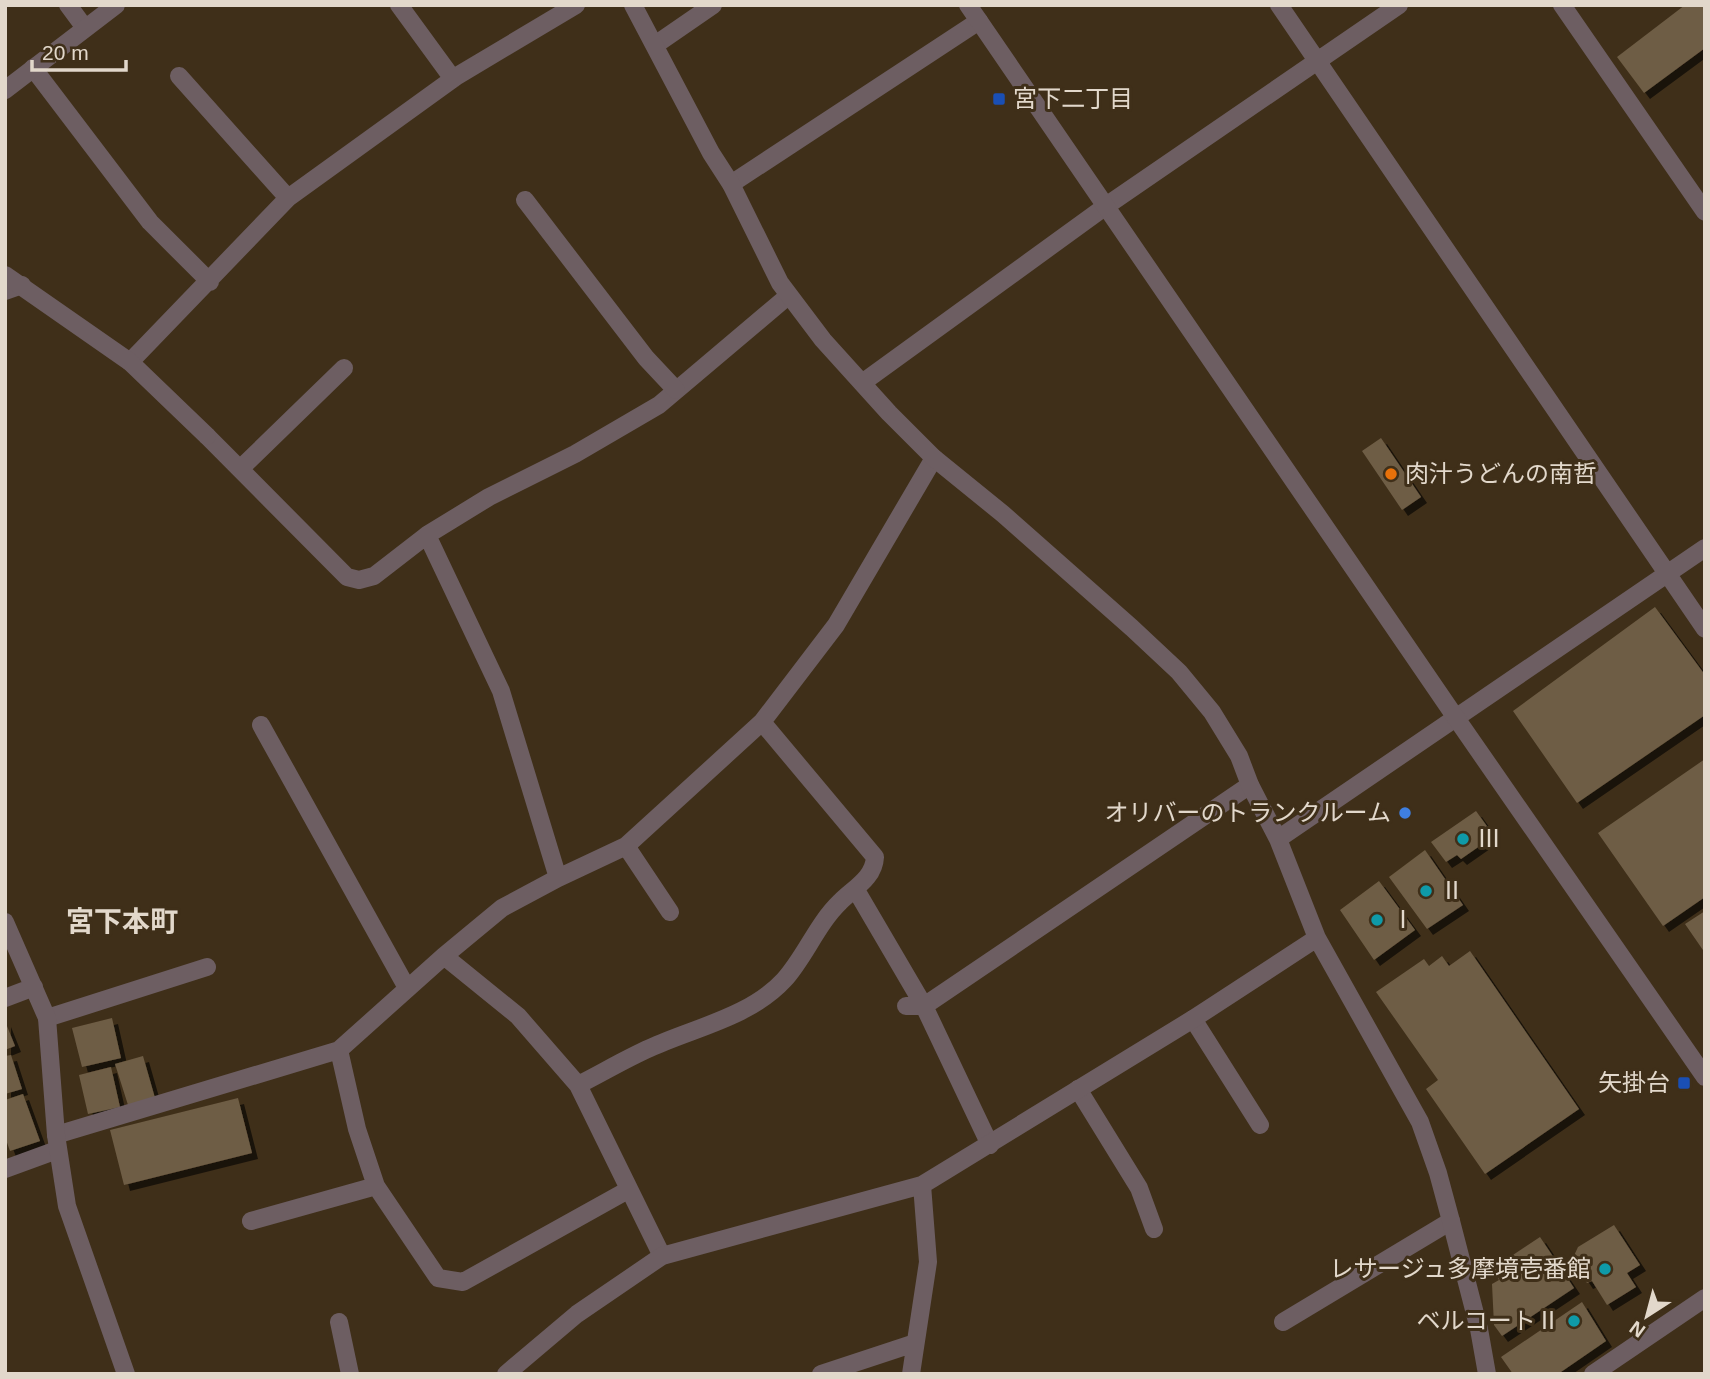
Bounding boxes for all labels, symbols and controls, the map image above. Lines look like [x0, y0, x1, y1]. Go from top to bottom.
scale bar [32, 28, 126, 72]
text: 20 m [42, 41, 89, 64]
place label: 宮下二丁目 [1013, 85, 1133, 112]
marker: 宮下二丁目 [991, 91, 1007, 107]
place label: 肉汁うどんの南哲 [1405, 460, 1597, 487]
marker: 肉汁うどんの南哲 [1383, 466, 1399, 482]
place label: オリバーのトランクルーム [1104, 799, 1391, 826]
marker: オリバーのトランクルーム [1397, 805, 1413, 821]
place label: Ⅲ [1477, 825, 1501, 852]
marker: Ⅲ [1455, 831, 1471, 847]
place label: Ⅱ [1440, 877, 1464, 904]
marker: Ⅱ [1418, 883, 1434, 899]
district label: 宮下本町 [66, 906, 178, 937]
place label: Ⅰ [1391, 906, 1415, 933]
marker: Ⅰ [1369, 912, 1385, 928]
place label: 矢掛台 [1598, 1069, 1670, 1096]
marker: 矢掛台 [1676, 1075, 1692, 1091]
place label: レサージュ多摩境壱番館 [1329, 1255, 1591, 1282]
marker: レサージュ多摩境壱番館 [1597, 1261, 1613, 1277]
north arrow [1612, 1281, 1682, 1351]
place label: ベルコートⅡ [1416, 1307, 1560, 1334]
marker: ベルコートⅡ [1566, 1313, 1582, 1329]
text: N [1626, 1317, 1649, 1342]

